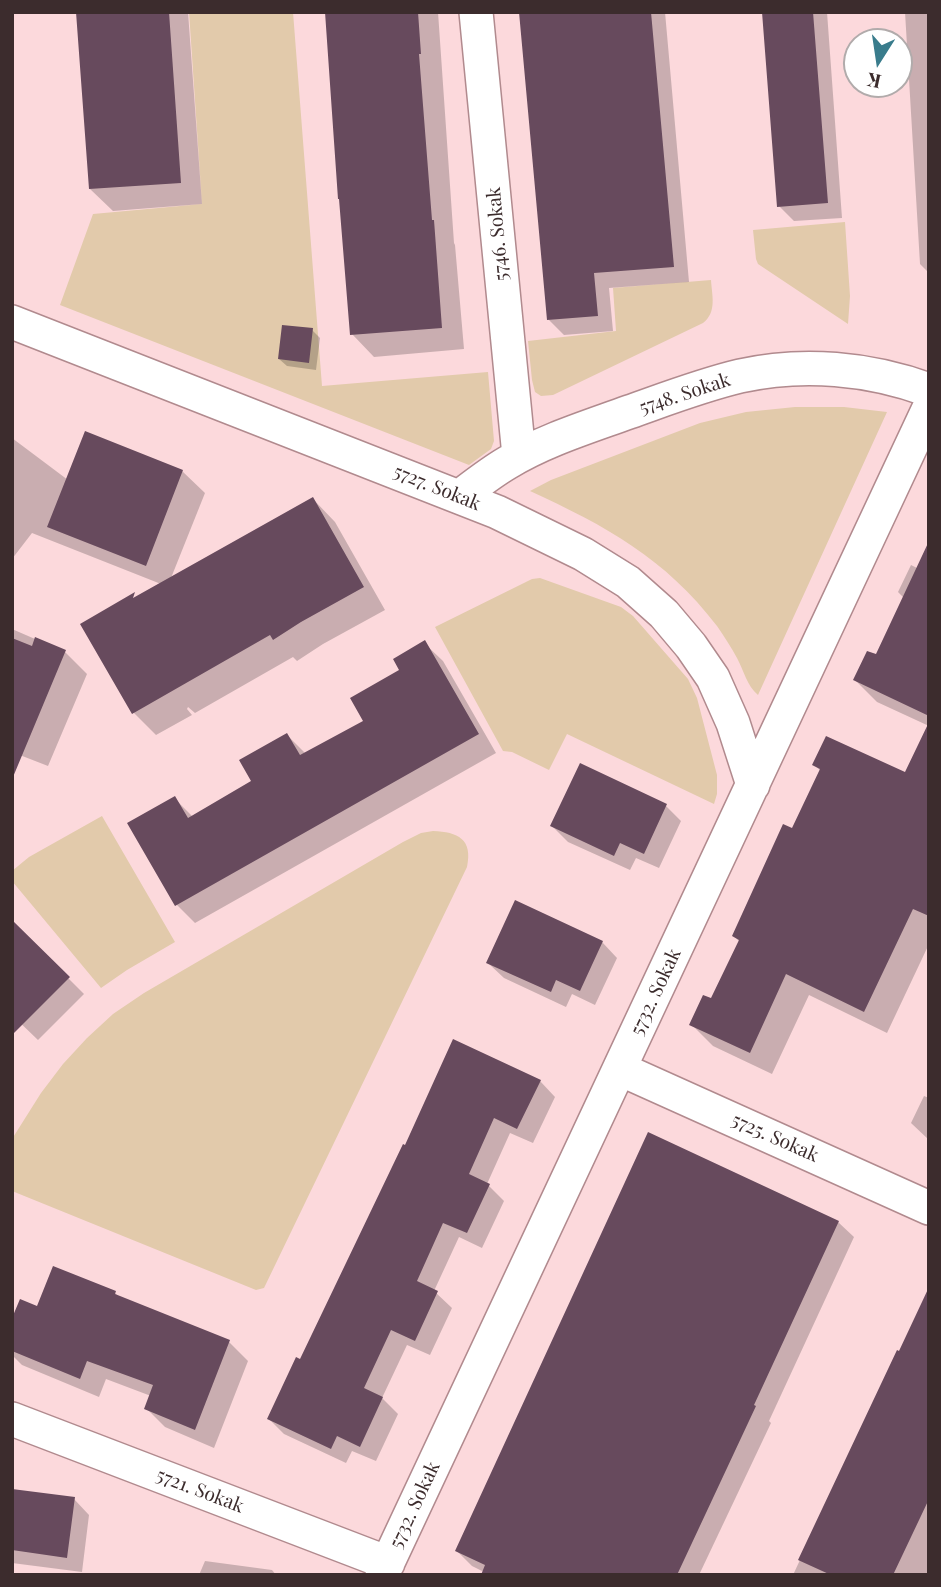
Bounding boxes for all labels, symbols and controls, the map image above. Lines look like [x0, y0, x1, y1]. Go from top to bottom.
north arrow [843, 28, 913, 98]
text: K [865, 67, 883, 96]
street label: 5746. Sokak [483, 186, 513, 282]
street label: 5748. Sokak [637, 369, 733, 419]
street label: 5727. Sokak [390, 460, 484, 516]
street label: 5732. Sokak [626, 945, 686, 1039]
street label: 5725. Sokak [728, 1109, 822, 1167]
street label: 5732. Sokak [385, 1458, 445, 1552]
street label: 5721. Sokak [153, 1464, 247, 1518]

